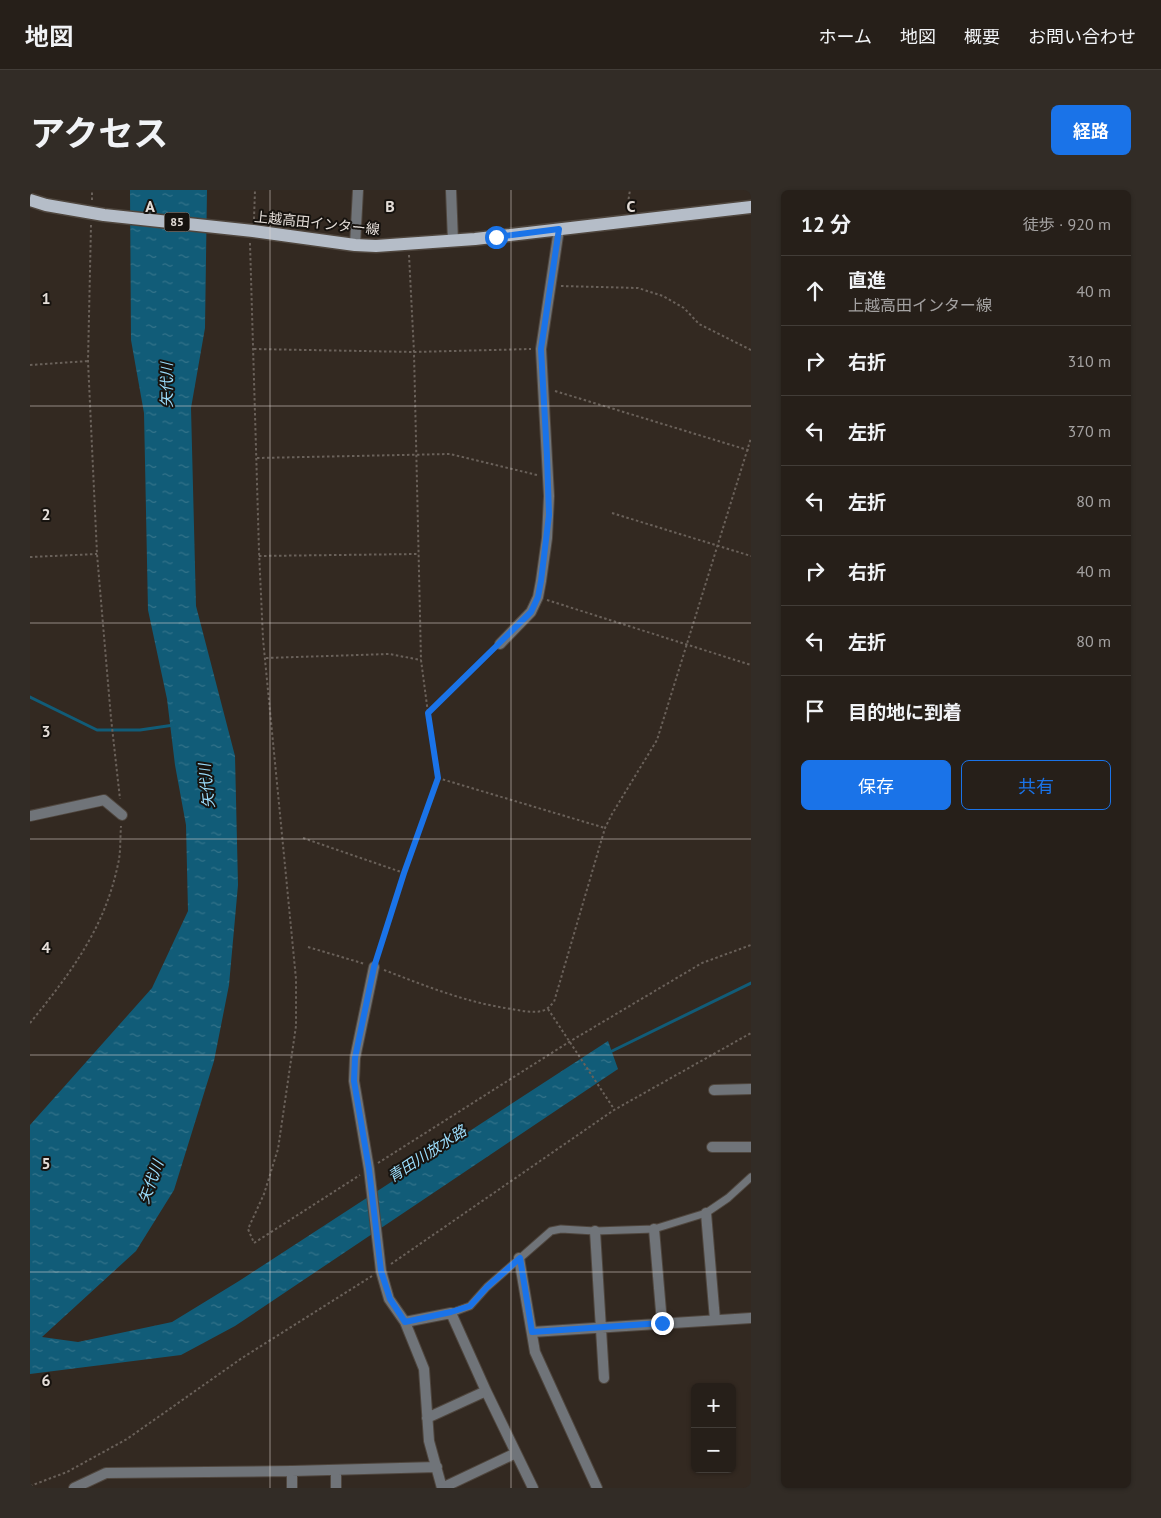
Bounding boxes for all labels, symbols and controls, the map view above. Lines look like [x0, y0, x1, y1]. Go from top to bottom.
text: 地図 [25, 21, 73, 52]
text: ホーム [819, 25, 872, 48]
text: 地図 [900, 25, 936, 48]
text: 概要 [964, 25, 1000, 48]
text: お問い合わせ [1028, 25, 1136, 48]
button: 経路 [1051, 105, 1131, 155]
text: アクセス [30, 110, 168, 156]
text: A [145, 196, 155, 216]
text: B [385, 196, 395, 216]
text: C [627, 196, 636, 216]
street label: 上越高田インター線 [253, 207, 381, 239]
text: 12 分 [801, 211, 851, 238]
road number: 85 [164, 212, 190, 232]
text: 徒歩 · 920 m [1023, 214, 1111, 234]
route start [485, 226, 508, 249]
text: 直進 [848, 268, 886, 292]
icon: ahead [801, 277, 829, 305]
text: 40 m [1076, 281, 1111, 301]
text: 1 [41, 288, 51, 308]
text: 上越高田インター線 [848, 295, 992, 315]
icon: right [801, 347, 829, 375]
text: 右折 [848, 350, 886, 374]
text: 310 m [1068, 351, 1111, 371]
water label: 矢代川 [157, 361, 176, 408]
icon: left [801, 417, 829, 445]
text: 左折 [848, 420, 886, 444]
text: 370 m [1068, 421, 1111, 441]
icon: left [801, 487, 829, 515]
text: 左折 [848, 490, 886, 514]
text: 80 m [1076, 491, 1111, 511]
text: 2 [41, 504, 51, 524]
icon: right [801, 557, 829, 585]
text: 右折 [848, 560, 886, 584]
text: 40 m [1076, 561, 1111, 581]
icon: left [801, 627, 829, 655]
text: 左折 [848, 630, 886, 654]
text: 80 m [1076, 631, 1111, 651]
icon: arrive [801, 697, 829, 725]
text: 目的地に到着 [848, 700, 962, 724]
text: 3 [41, 721, 51, 741]
button: 保存 [801, 760, 951, 810]
button: 共有 [961, 760, 1111, 810]
water label: 矢代川 [194, 761, 218, 809]
text: 4 [41, 937, 51, 957]
water label: 青田川放水路 [384, 1120, 471, 1186]
text: 5 [41, 1153, 51, 1173]
water label: 矢代川 [134, 1156, 168, 1206]
route end [651, 1312, 674, 1335]
text: 6 [41, 1370, 51, 1390]
map controls [691, 1383, 736, 1473]
button: + [691, 1383, 736, 1428]
button: − [691, 1428, 736, 1473]

